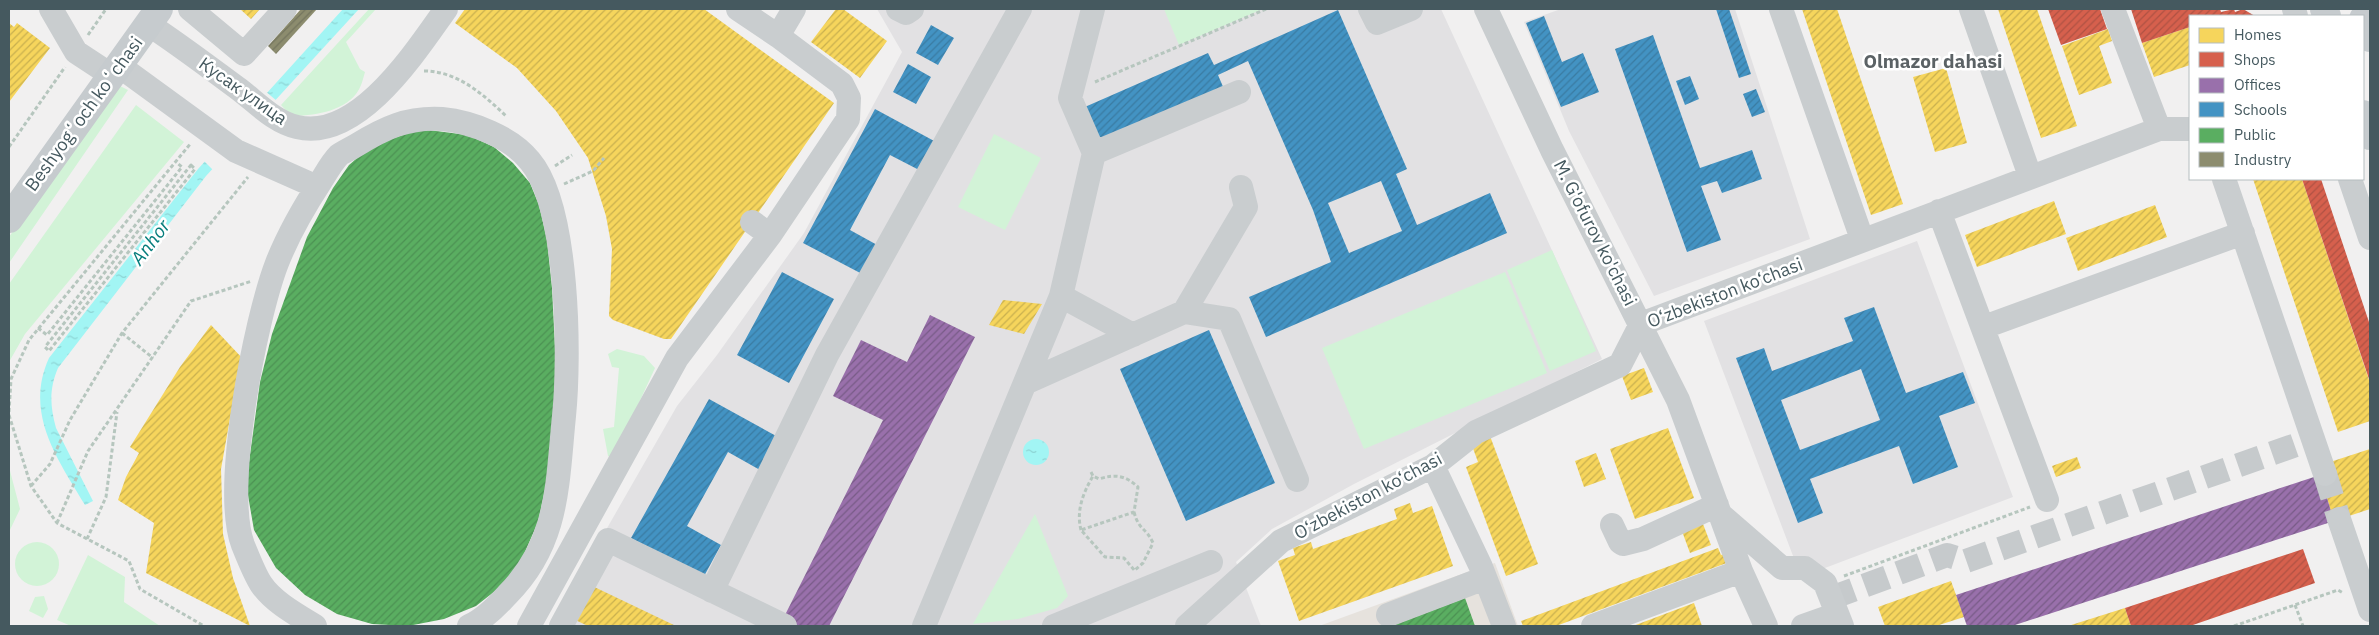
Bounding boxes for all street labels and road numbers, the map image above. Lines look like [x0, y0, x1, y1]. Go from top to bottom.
street label: Beshyogʻoch koʻchasi [20, 32, 147, 196]
street label: Кусак улица [195, 52, 292, 130]
street label: M. G'ofurov ko'chasi [1549, 156, 1642, 310]
street label: O‘zbekiston ko‘chasi [1644, 252, 1806, 333]
street label: O‘zbekiston ko‘chasi [1290, 447, 1446, 544]

